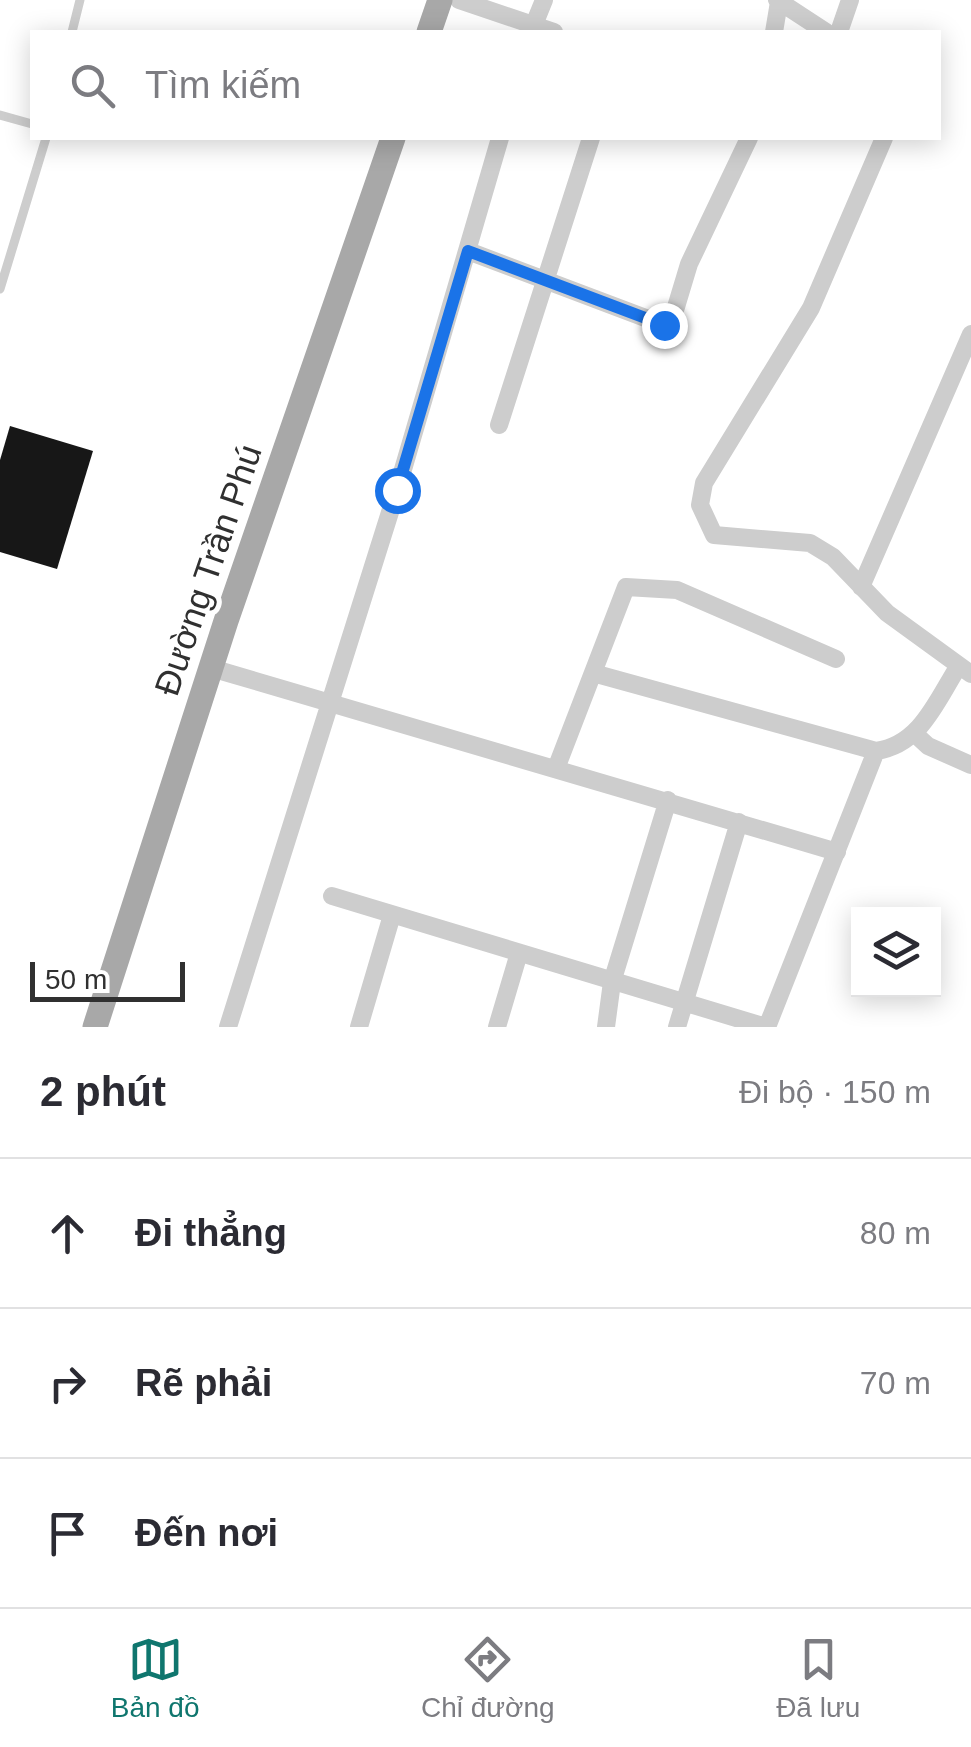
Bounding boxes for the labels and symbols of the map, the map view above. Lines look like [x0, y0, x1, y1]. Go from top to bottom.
route end [642, 303, 688, 349]
street label: Đường Trần Phú [146, 439, 269, 700]
route start [375, 468, 421, 514]
scale bar [30, 957, 185, 1001]

